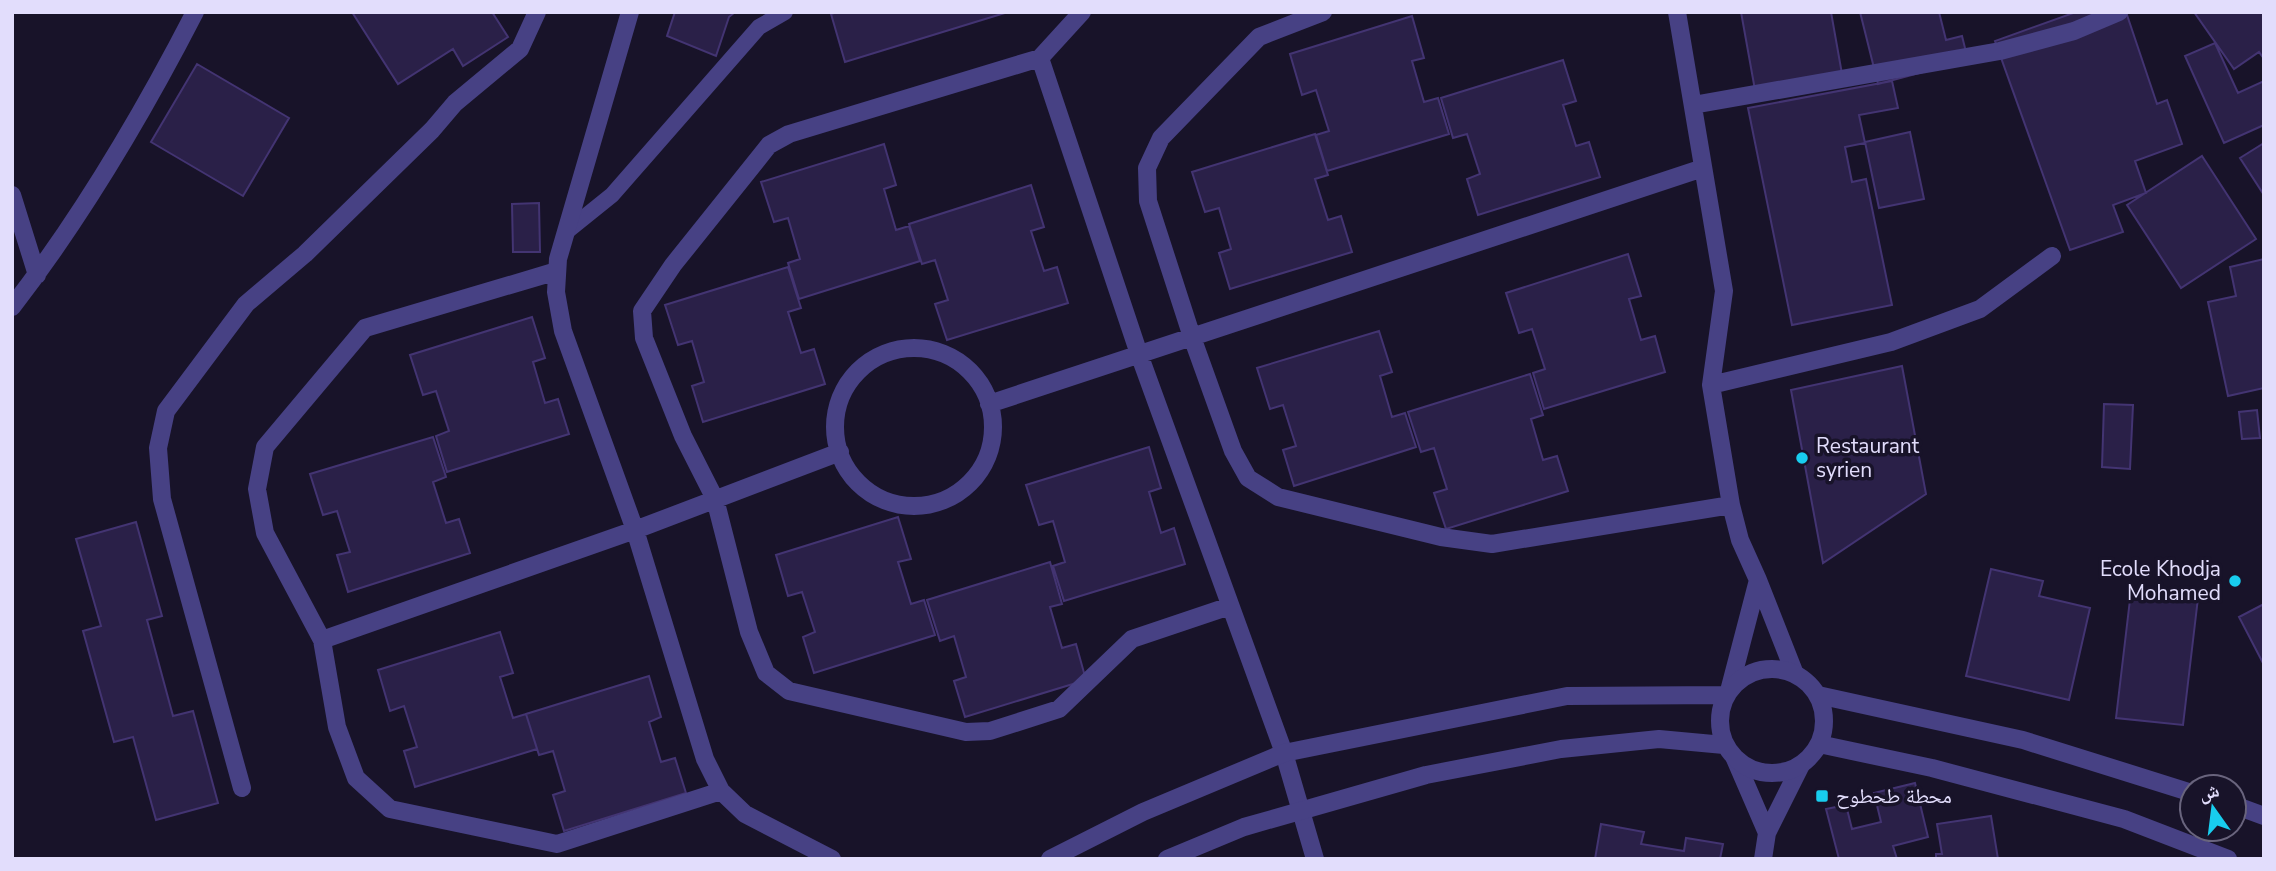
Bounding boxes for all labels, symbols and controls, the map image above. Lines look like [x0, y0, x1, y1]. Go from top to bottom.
place label: Restaurant syrien [1816, 432, 1920, 484]
marker: Restaurant syrien [1794, 450, 1810, 466]
place label: Ecole Khodja Mohamed [2100, 555, 2221, 607]
marker: Ecole Khodja Mohamed [2227, 573, 2243, 589]
north arrow [2178, 773, 2248, 843]
text: ش [2196, 777, 2222, 808]
place label: محطة طحطوح [1836, 782, 1952, 810]
marker: محطة طحطوح [1814, 788, 1830, 804]

